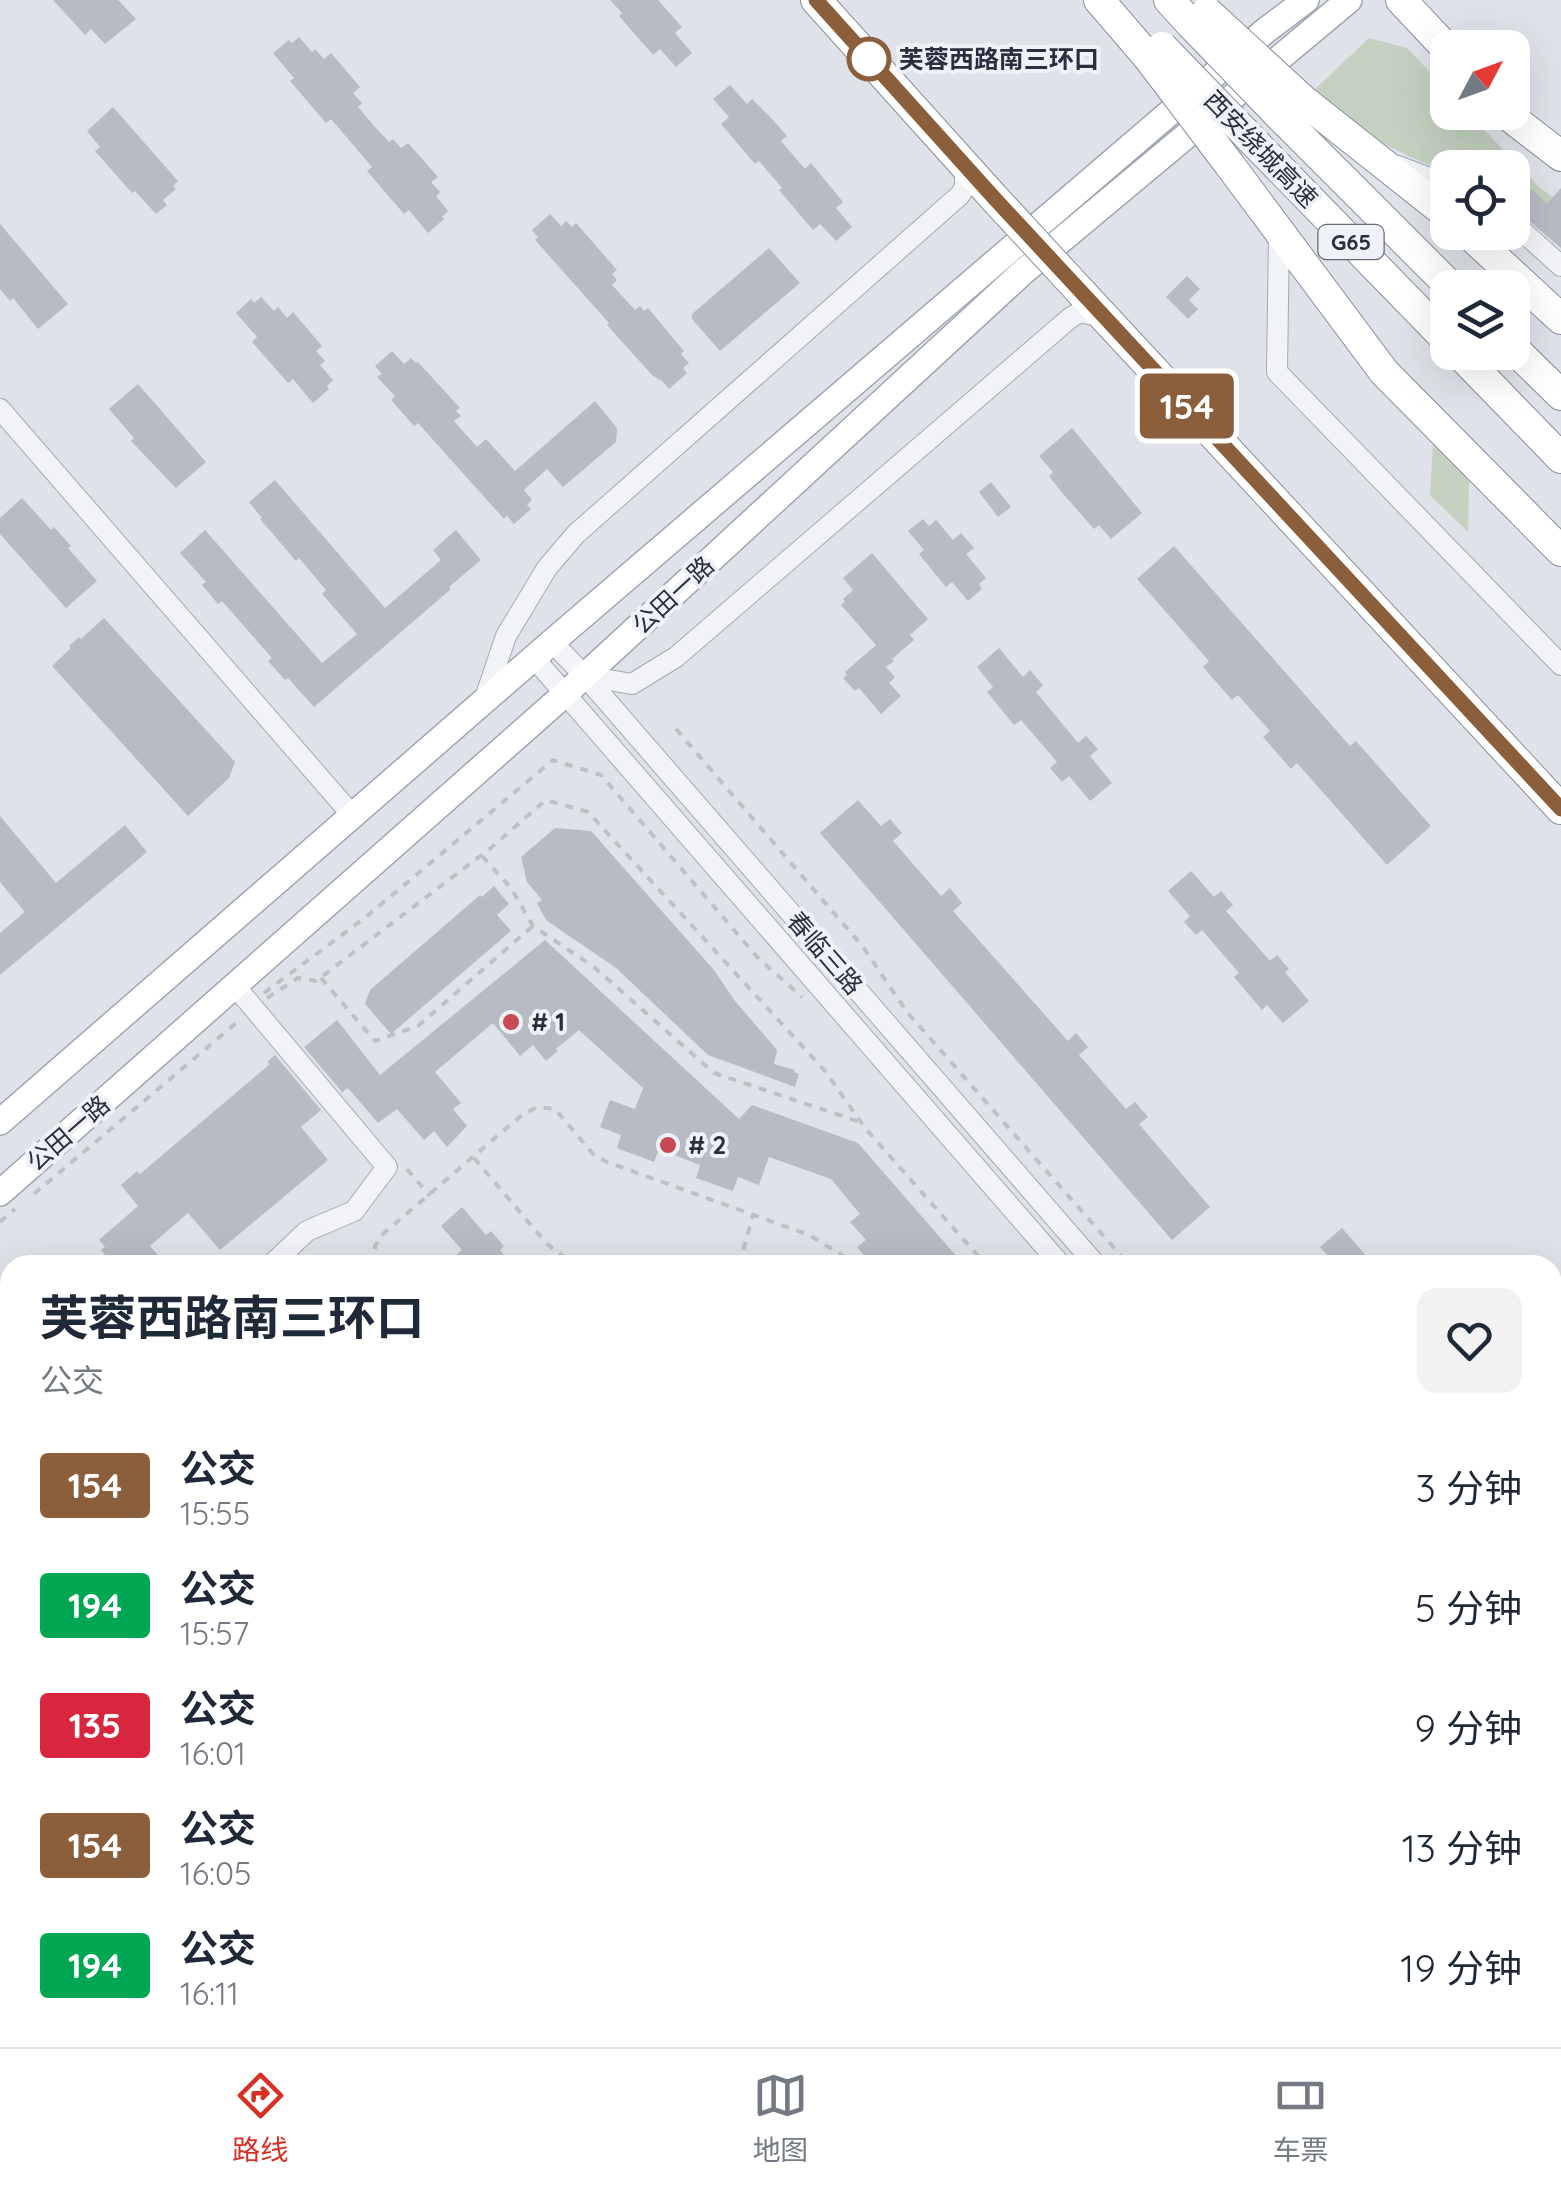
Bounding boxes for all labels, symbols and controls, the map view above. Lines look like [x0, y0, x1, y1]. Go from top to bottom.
north arrow [1430, 30, 1530, 130]
map controls [1430, 30, 1530, 370]
marker: 芙蓉西路南三环口 [848, 38, 890, 80]
place label: 芙蓉西路南三环口 [899, 43, 1099, 74]
street label: 西安绕城高速 [1198, 84, 1325, 213]
button: locate [1430, 150, 1530, 250]
road number: G65 [1318, 225, 1384, 259]
button: layers [1430, 270, 1530, 370]
line badge: 154 [1130, 374, 1244, 438]
text: 154 [1160, 384, 1214, 428]
street label: 公田一路 [626, 549, 720, 640]
street label: 春临三路 [781, 905, 870, 1001]
place label: # 1 [531, 1006, 565, 1037]
marker: # 1 [500, 1011, 522, 1033]
street label: 公田一路 [20, 1088, 116, 1177]
place label: # 2 [688, 1129, 727, 1160]
marker: # 2 [657, 1134, 679, 1156]
text: 芙蓉西路南三环口 [40, 1287, 424, 1347]
button: heart [1417, 1288, 1522, 1393]
text: 公交 [40, 1360, 104, 1400]
text: 公交 [180, 1444, 256, 1492]
text: 154 [68, 1463, 122, 1507]
text: 3 分钟 [1416, 1464, 1522, 1512]
text: 15:55 [180, 1493, 250, 1533]
text: 公交 [180, 1564, 256, 1612]
text: 194 [68, 1583, 122, 1627]
text: 5 分钟 [1415, 1584, 1522, 1632]
text: 15:57 [180, 1613, 249, 1653]
text: 公交 [180, 1684, 256, 1732]
text: 135 [69, 1703, 121, 1747]
text: 9 分钟 [1414, 1704, 1522, 1752]
text: 16:01 [180, 1733, 246, 1773]
text: 公交 [180, 1804, 256, 1852]
text: 154 [68, 1823, 122, 1867]
text: 13 分钟 [1402, 1824, 1522, 1872]
text: 16:05 [180, 1853, 252, 1893]
text: 公交 [180, 1924, 256, 1972]
text: 194 [68, 1943, 122, 1987]
text: 19 分钟 [1400, 1944, 1522, 1992]
text: 16:11 [180, 1973, 239, 2013]
tab: 路线 [232, 2068, 288, 2168]
tab: 地图 [752, 2068, 809, 2168]
tab: 车票 [1273, 2068, 1329, 2168]

